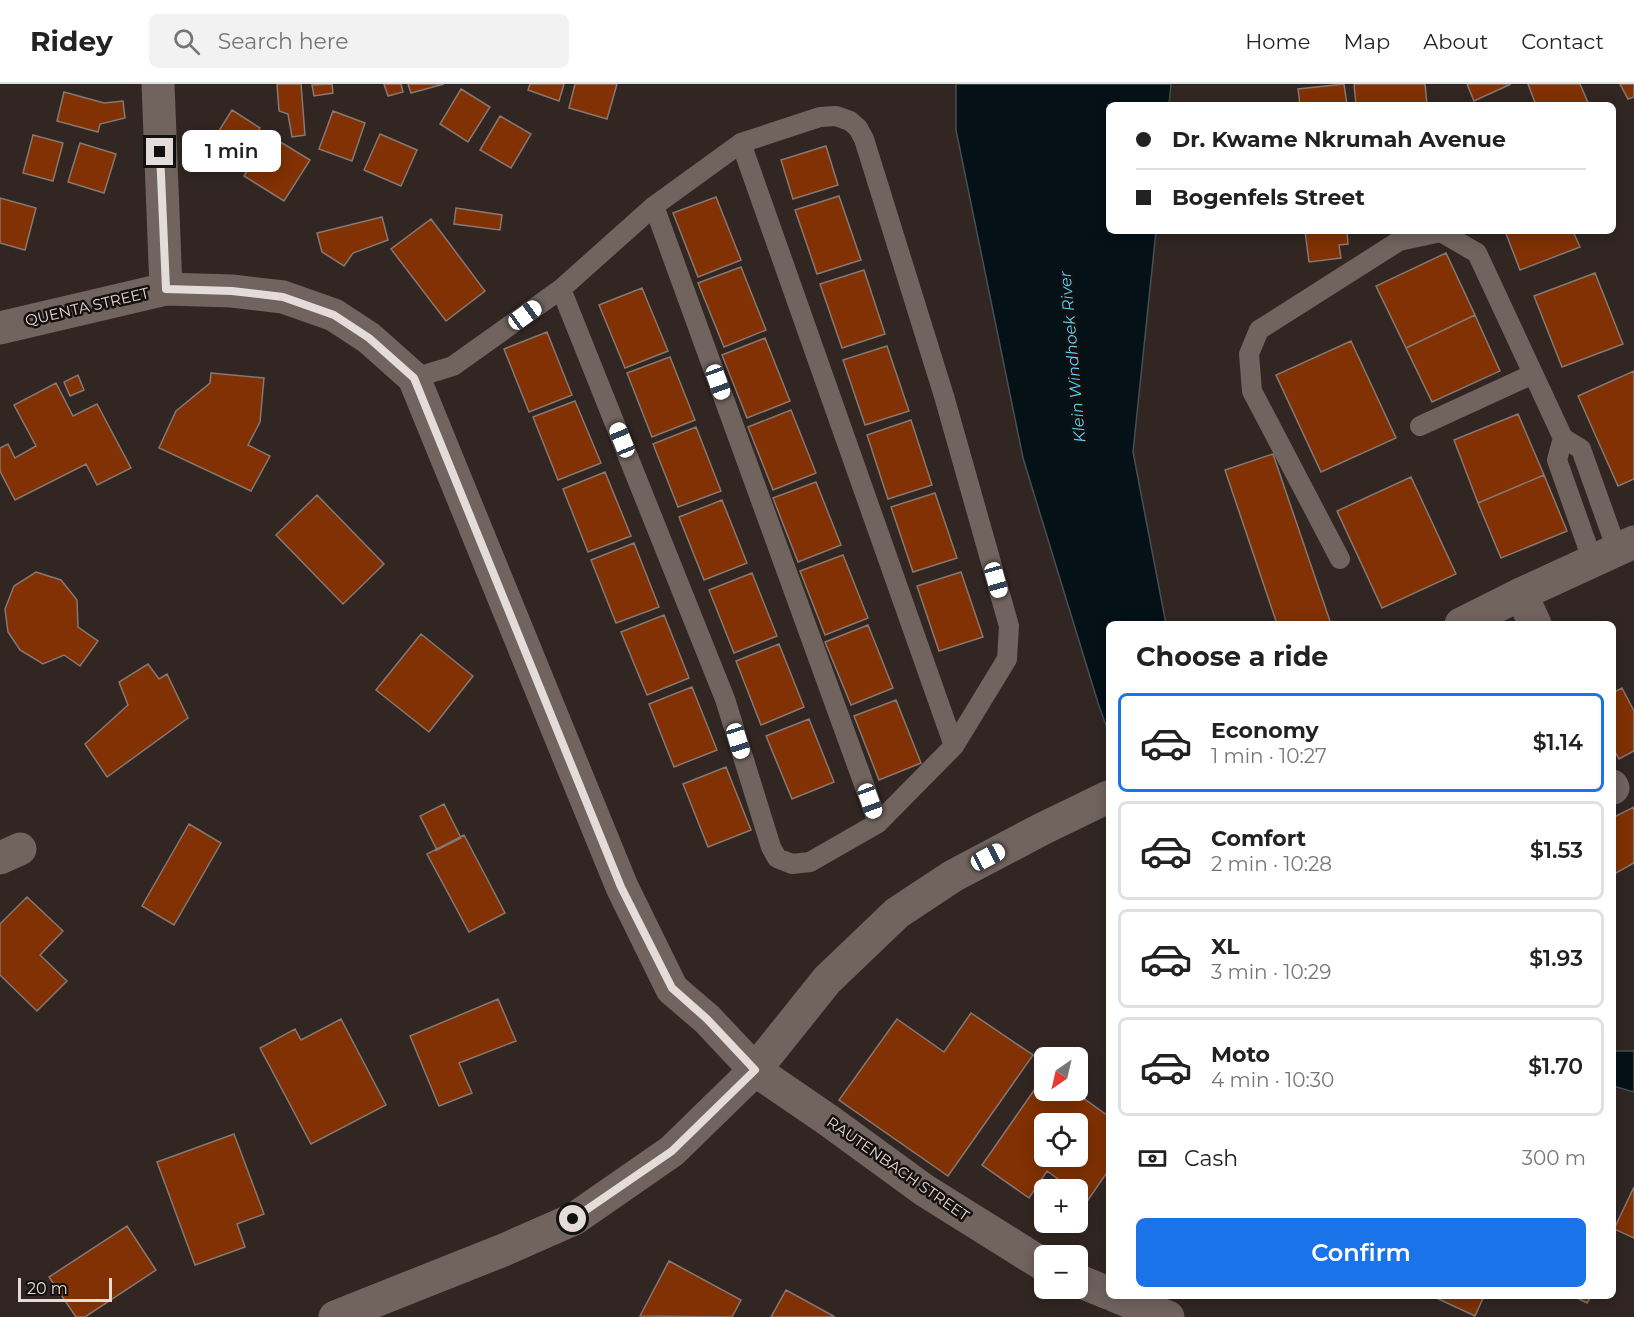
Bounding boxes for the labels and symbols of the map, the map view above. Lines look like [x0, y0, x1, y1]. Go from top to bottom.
callout: 1 min [181, 131, 280, 173]
route end [146, 138, 173, 165]
water label: Klein Windhoek River [1055, 270, 1089, 444]
street label: QUENTA STREET [23, 283, 151, 330]
car [505, 297, 545, 333]
car [703, 362, 733, 402]
car [607, 420, 637, 460]
car [982, 560, 1010, 600]
car [724, 721, 752, 761]
car [855, 781, 885, 821]
car [968, 841, 1008, 873]
north arrow [1034, 1047, 1088, 1101]
street label: RAUTENBACH STREET [823, 1112, 974, 1225]
route start [559, 1205, 586, 1232]
scale bar [18, 1275, 112, 1302]

